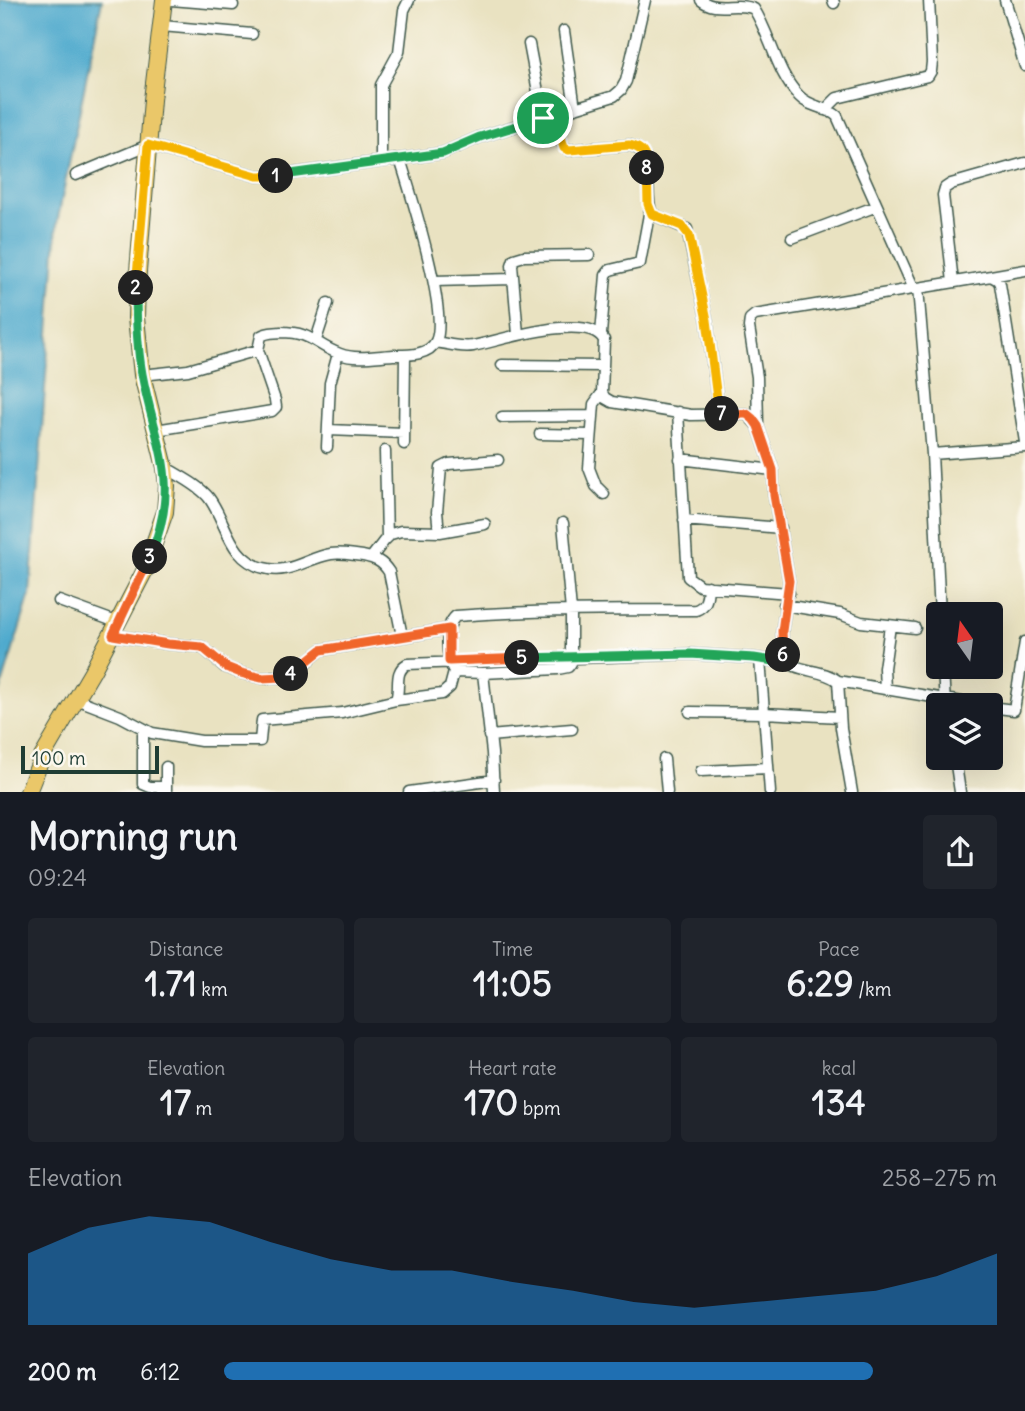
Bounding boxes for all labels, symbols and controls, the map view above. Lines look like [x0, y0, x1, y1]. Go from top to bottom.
pin [513, 88, 573, 148]
icon: arrive [524, 99, 562, 137]
pin: 8 [630, 150, 664, 186]
text: 8 [641, 155, 652, 179]
pin: 1 [258, 158, 294, 194]
text: 1 [272, 163, 279, 187]
pin: 2 [118, 270, 154, 306]
text: 2 [130, 275, 141, 299]
pin: 7 [704, 396, 740, 432]
text: 7 [717, 401, 726, 425]
pin: 3 [132, 540, 168, 574]
text: 3 [144, 544, 155, 568]
north arrow [926, 602, 1003, 679]
map controls [926, 602, 1003, 770]
pin: 6 [766, 638, 800, 672]
pin: 5 [504, 640, 540, 676]
text: 6 [777, 642, 788, 666]
text: 5 [516, 645, 527, 669]
pin: 4 [274, 656, 308, 692]
text: 4 [285, 661, 296, 685]
button: layers [926, 693, 1003, 770]
scale bar [21, 743, 159, 774]
text: 100 m [32, 746, 86, 770]
text: Morning run [28, 813, 238, 860]
button: share [923, 815, 997, 889]
text: 09:24 [28, 863, 87, 892]
text: Distance [149, 937, 223, 961]
text: Time [492, 937, 533, 961]
text: Pace [818, 937, 859, 961]
text: 1.71 [145, 961, 197, 1005]
text: 11:05 [473, 961, 552, 1005]
text: 6:29 [786, 961, 854, 1005]
text: km [197, 977, 228, 1001]
text: /km [854, 977, 891, 1001]
text: Elevation [147, 1056, 225, 1080]
text: Heart rate [468, 1056, 557, 1080]
text: kcal [822, 1056, 856, 1080]
text: 17 [160, 1080, 191, 1124]
text: 170 [464, 1080, 518, 1124]
text: 134 [812, 1080, 866, 1124]
text: m [191, 1096, 212, 1120]
text: bpm [518, 1096, 561, 1120]
text: Elevation [28, 1163, 122, 1192]
text: 258–275 m [882, 1163, 997, 1192]
text: 200 m [28, 1357, 97, 1386]
text: 6:12 [140, 1357, 180, 1386]

